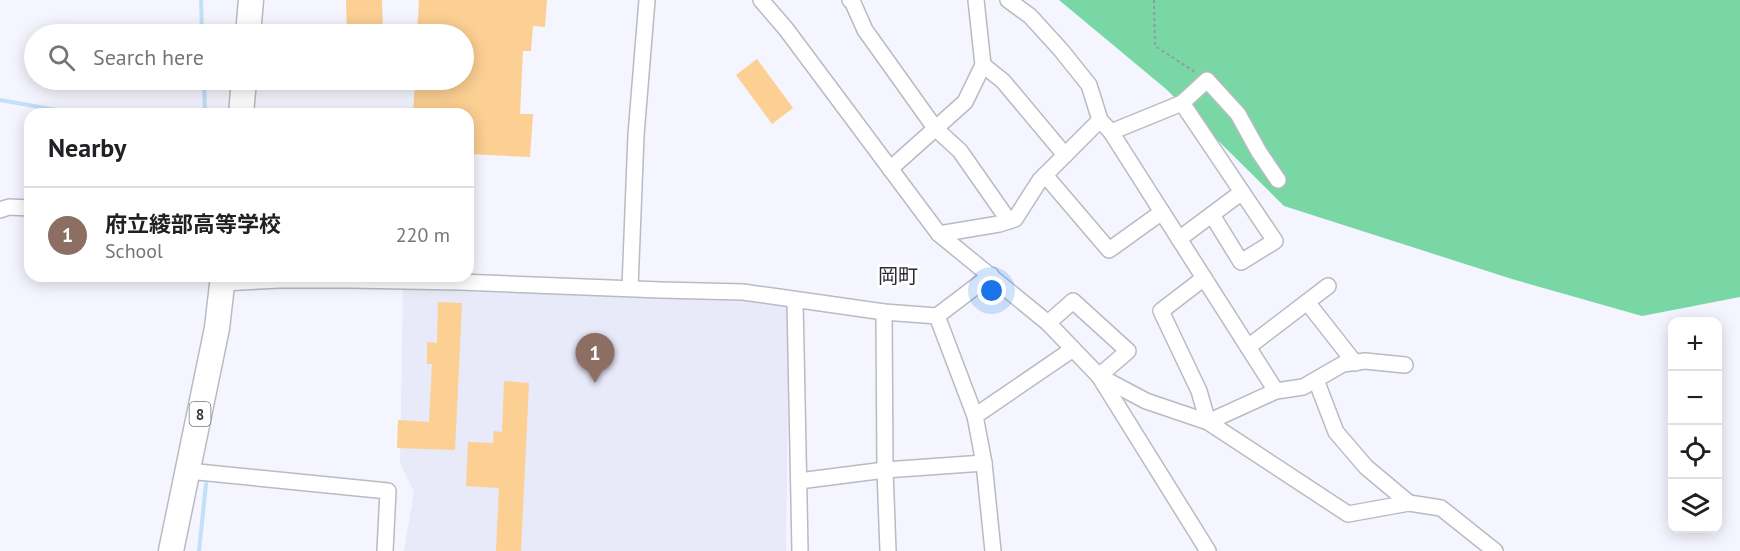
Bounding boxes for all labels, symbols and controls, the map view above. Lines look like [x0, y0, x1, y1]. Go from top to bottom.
search box [24, 24, 474, 90]
icon: search [45, 41, 78, 74]
text: Search here [93, 43, 204, 71]
text: Nearby [48, 131, 126, 164]
text: 府立綾部高等学校 [105, 210, 281, 238]
text: 1 [62, 222, 73, 248]
text: 220 m [396, 222, 450, 248]
text: School [105, 238, 163, 264]
district label: 岡町 [878, 263, 918, 289]
your location [977, 276, 1006, 305]
map controls [1668, 317, 1722, 533]
button: + [1668, 317, 1722, 371]
pin: 1 [576, 334, 614, 383]
button: − [1668, 371, 1722, 425]
road number: 8 [190, 402, 210, 426]
button: locate [1668, 425, 1722, 479]
button: layers [1668, 479, 1722, 533]

